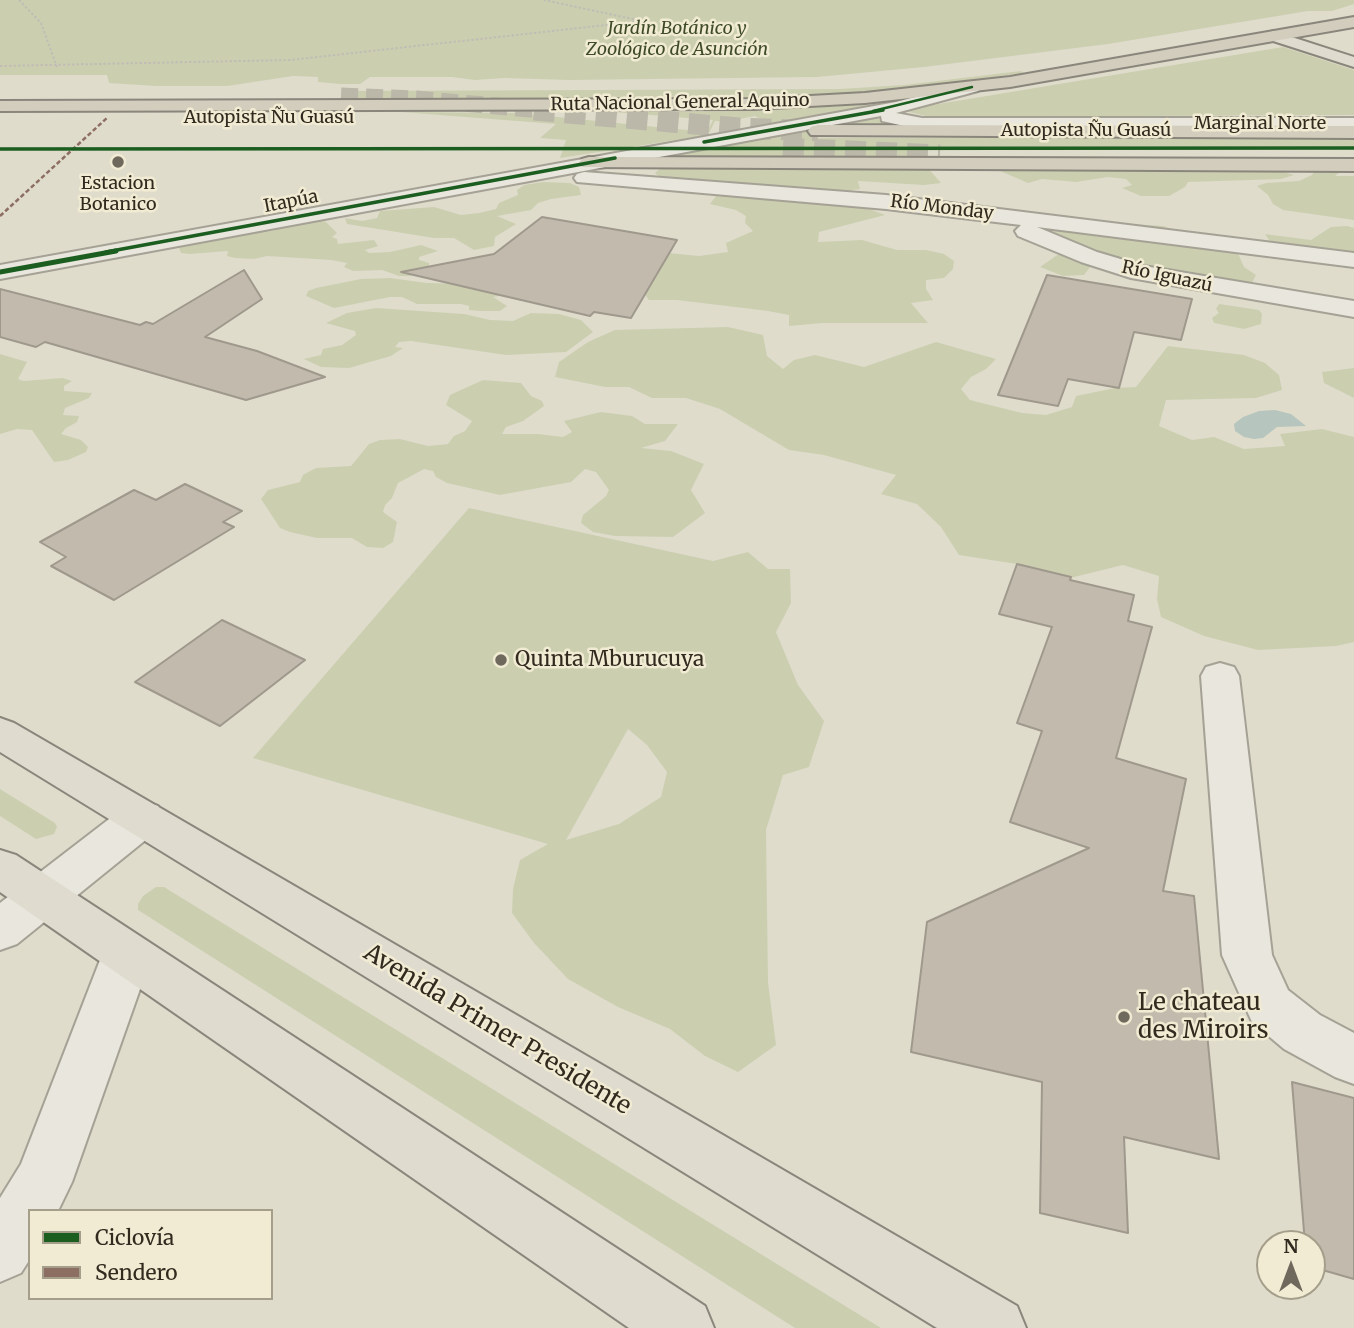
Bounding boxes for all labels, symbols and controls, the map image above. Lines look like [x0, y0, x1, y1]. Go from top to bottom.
park label: Jardín Botánico y Zoológico de Asunción [586, 18, 768, 60]
street label: Ruta Nacional General Aquino [550, 90, 810, 116]
street label: Autopista Ñu Guasú [184, 107, 354, 129]
street label: Marginal Norte [1194, 113, 1326, 135]
street label: Autopista Ñu Guasú [1001, 120, 1171, 142]
marker: Estacion Botanico [110, 154, 126, 170]
place label: Estacion Botanico [80, 173, 156, 216]
street label: Itapúa [262, 186, 320, 218]
street label: Río Monday [889, 191, 995, 225]
street label: Río Iguazú [1120, 257, 1214, 297]
place label: Quinta Mburucuya [515, 647, 704, 673]
marker: Quinta Mburucuya [493, 652, 509, 668]
street label: Avenida Primer Presidente [358, 939, 636, 1121]
place label: Le chateau des Miroirs [1138, 989, 1268, 1045]
marker: Le chateau des Miroirs [1116, 1009, 1132, 1025]
legend [28, 1209, 273, 1300]
text: Ciclovía [95, 1224, 174, 1251]
north arrow [1256, 1230, 1326, 1300]
text: N [1283, 1234, 1299, 1258]
text: Sendero [95, 1259, 178, 1286]

